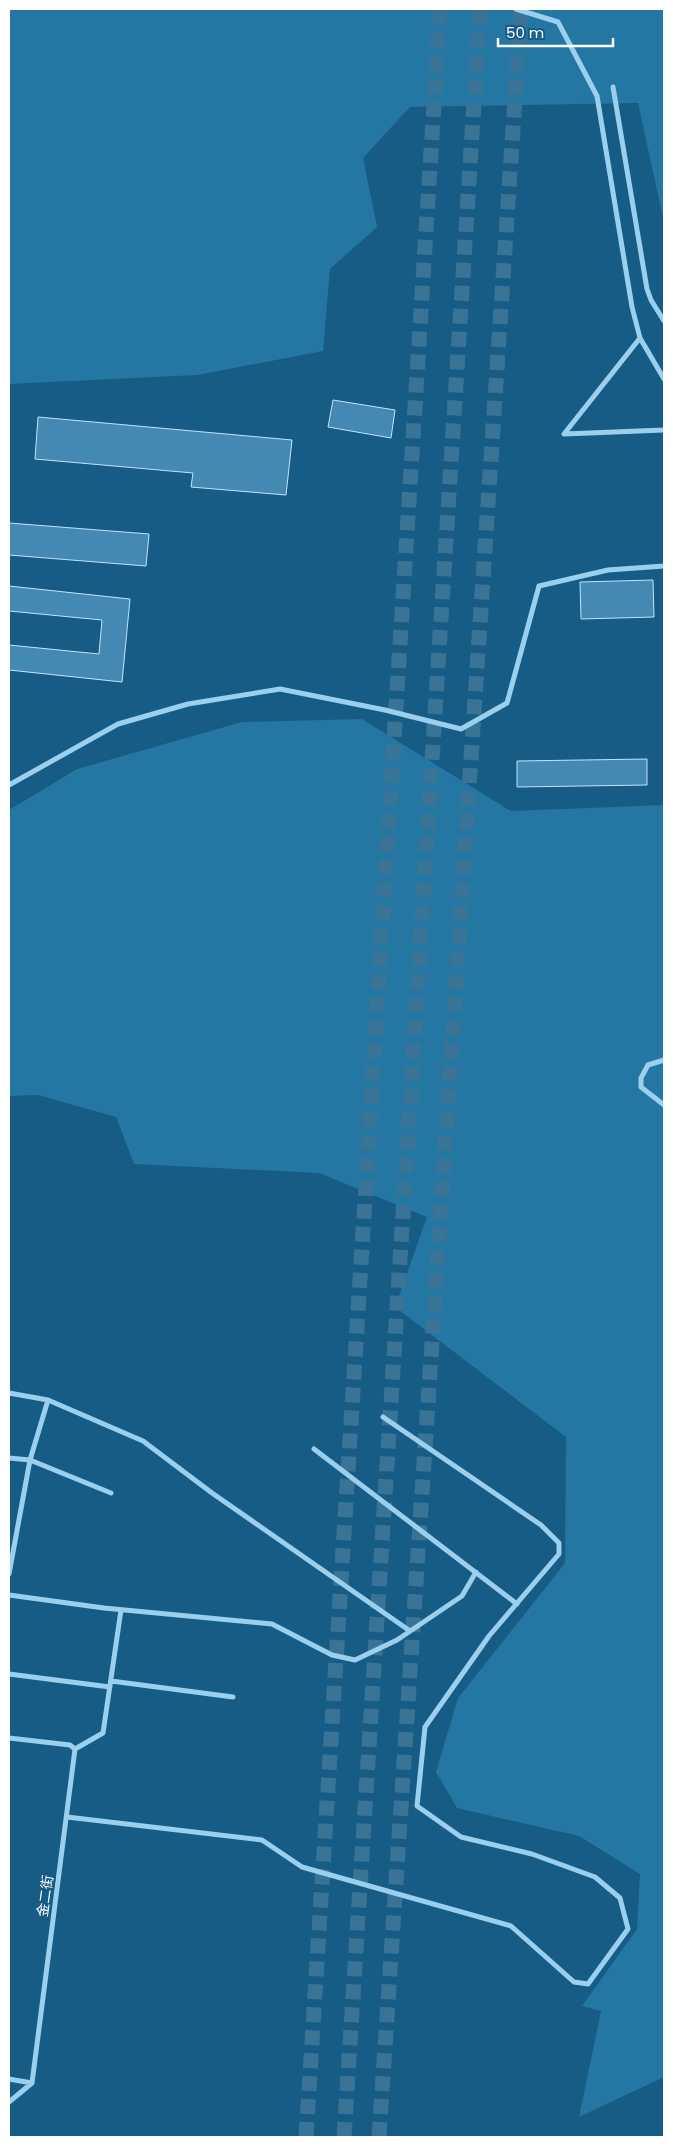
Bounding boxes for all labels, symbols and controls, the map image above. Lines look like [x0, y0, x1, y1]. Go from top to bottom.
scale bar [498, 15, 613, 47]
text: 50 m [506, 22, 544, 43]
street label: 金二街 [32, 1874, 58, 1918]

